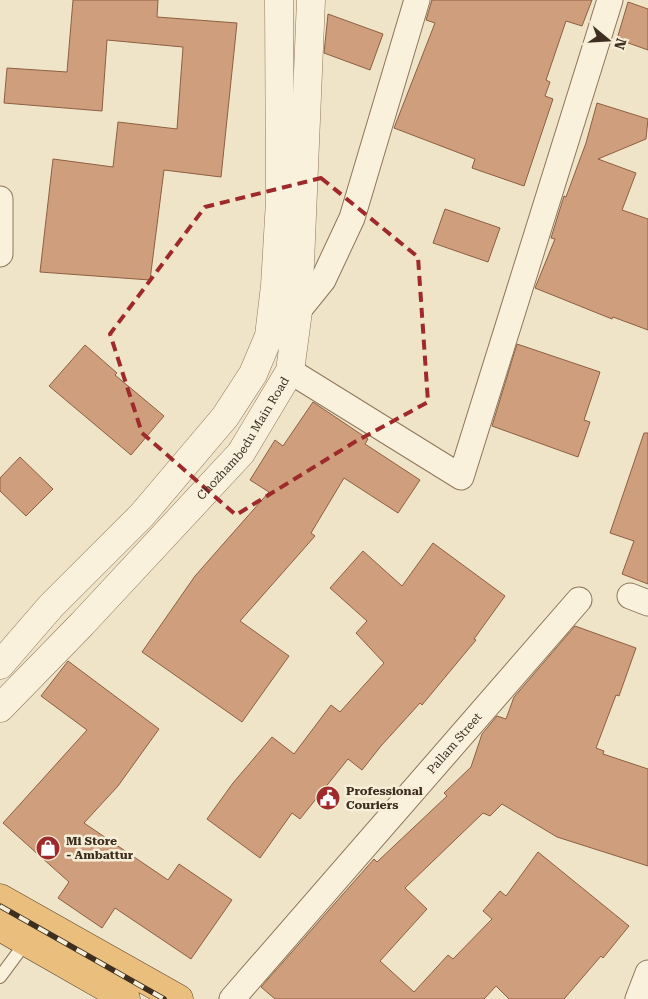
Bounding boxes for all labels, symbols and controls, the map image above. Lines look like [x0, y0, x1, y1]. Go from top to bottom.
north arrow [583, 15, 633, 65]
text: N [611, 36, 630, 52]
street label: Chozhambedu Main Road [194, 374, 292, 503]
street label: Pallam Street [424, 709, 485, 777]
place label: Professional Couriers [346, 784, 423, 812]
public building icon: Professional Couriers [315, 785, 341, 811]
place label: Mi Store - Ambattur [66, 834, 134, 862]
shop icon: Mi Store - Ambattur [35, 835, 61, 861]

